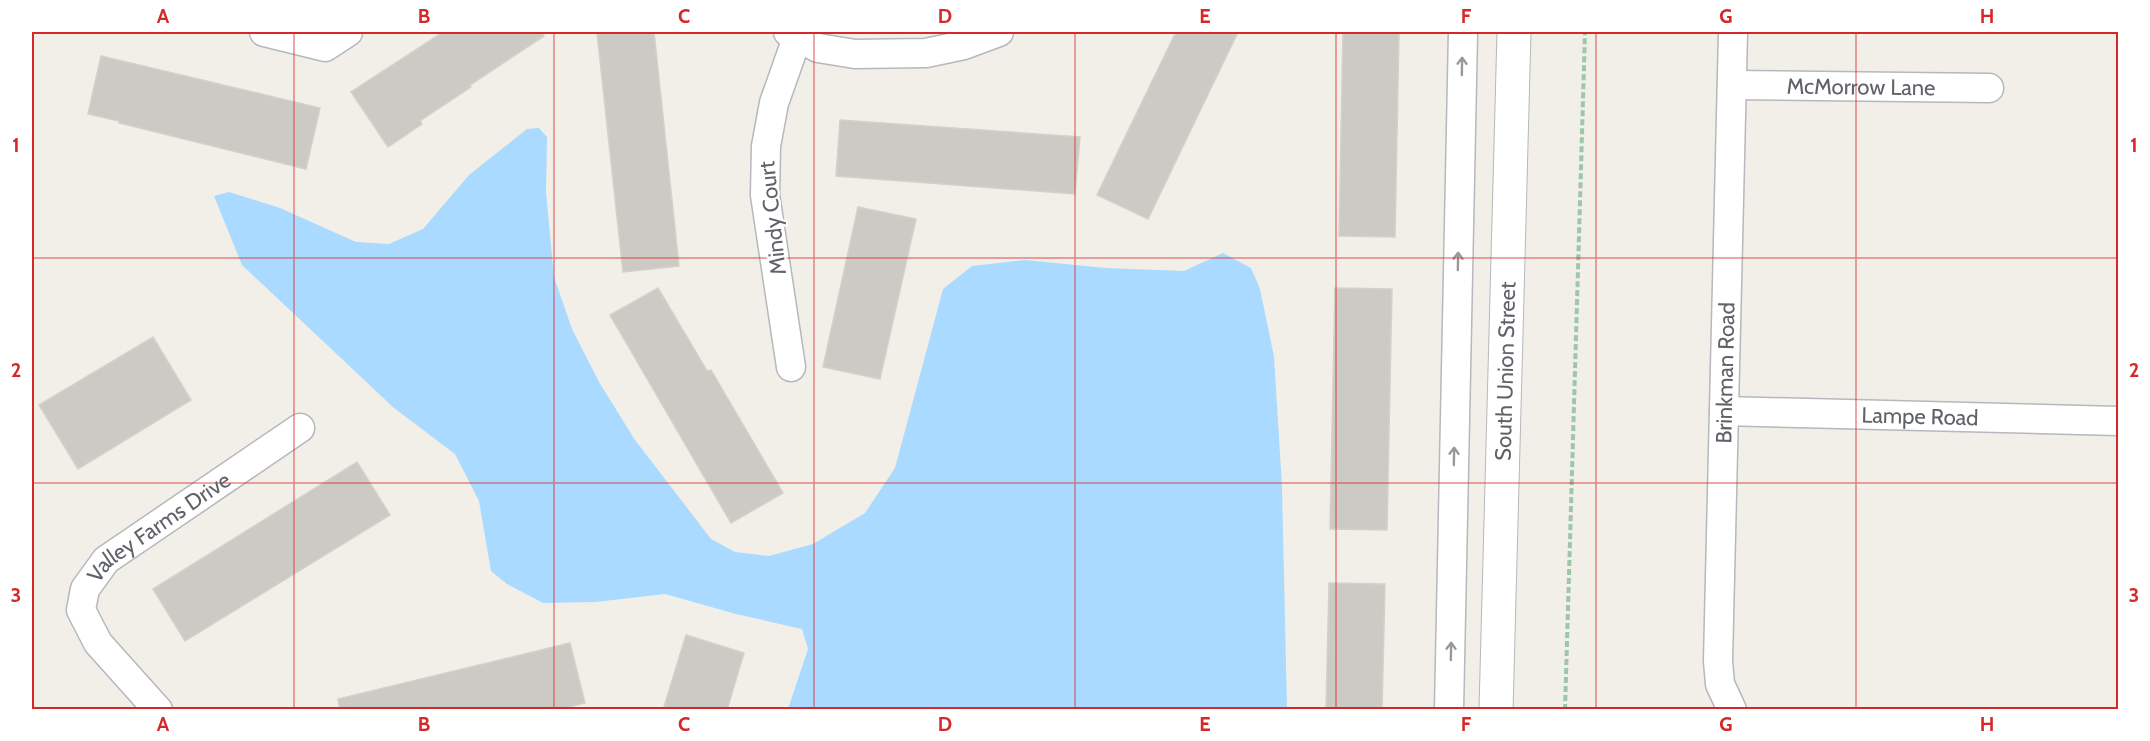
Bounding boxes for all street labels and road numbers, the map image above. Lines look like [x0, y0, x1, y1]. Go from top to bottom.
street label: McMorrow Lane [1786, 73, 1936, 101]
street label: Mindy Court [753, 159, 792, 276]
street label: South Union Street [1490, 281, 1521, 461]
street label: Brinkman Road [1710, 302, 1741, 444]
street label: Lampe Road [1861, 401, 1979, 431]
street label: Valley Farms Drive [81, 466, 236, 588]

